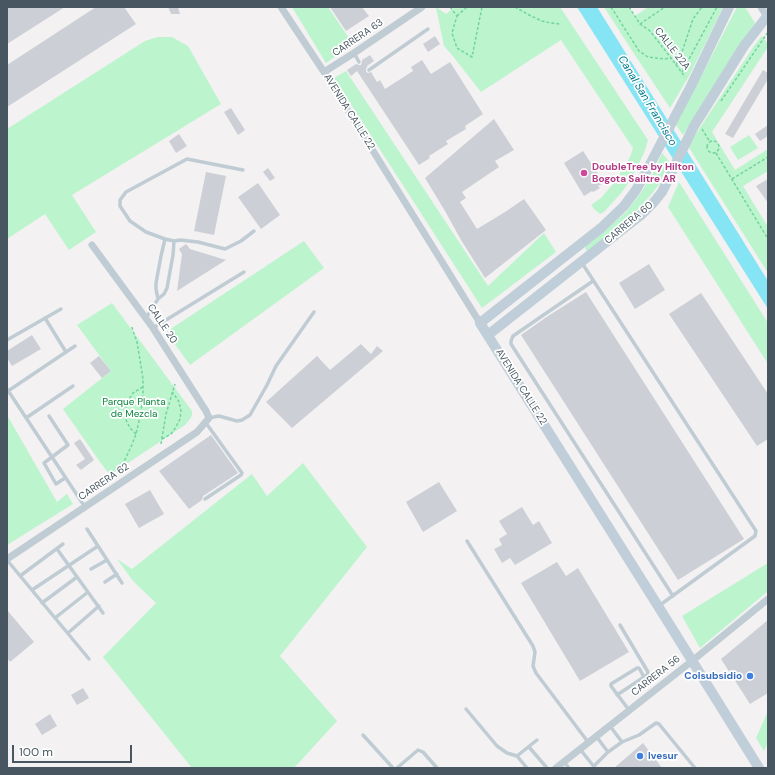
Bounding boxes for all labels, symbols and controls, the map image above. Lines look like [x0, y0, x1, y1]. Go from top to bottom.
street label: CARRERA 63 [330, 17, 386, 59]
street label: CALLE 22A [652, 25, 692, 73]
water label: Canal San Francisco [615, 53, 679, 149]
street label: AVENIDA CALLE 22 [321, 72, 377, 152]
place label: DoubleTree by Hilton Bogota Salitre AR [592, 161, 694, 184]
marker: DoubleTree by Hilton Bogota Salitre AR [579, 168, 589, 178]
street label: CARRERA 60 [602, 199, 656, 247]
street label: CALLE 20 [144, 302, 180, 346]
street label: AVENIDA CALLE 22 [493, 347, 549, 427]
park label: Parque Planta de Mezcla [102, 396, 166, 420]
street label: CARRERA 62 [77, 461, 131, 503]
street label: CARRERA 56 [629, 653, 683, 699]
place label: Colsubsidio [684, 670, 742, 682]
marker: Colsubsidio [745, 671, 755, 681]
scale bar [14, 737, 134, 763]
text: 100 m [19, 744, 53, 760]
place label: Ivesur [648, 750, 678, 762]
marker: Ivesur [635, 751, 645, 761]

